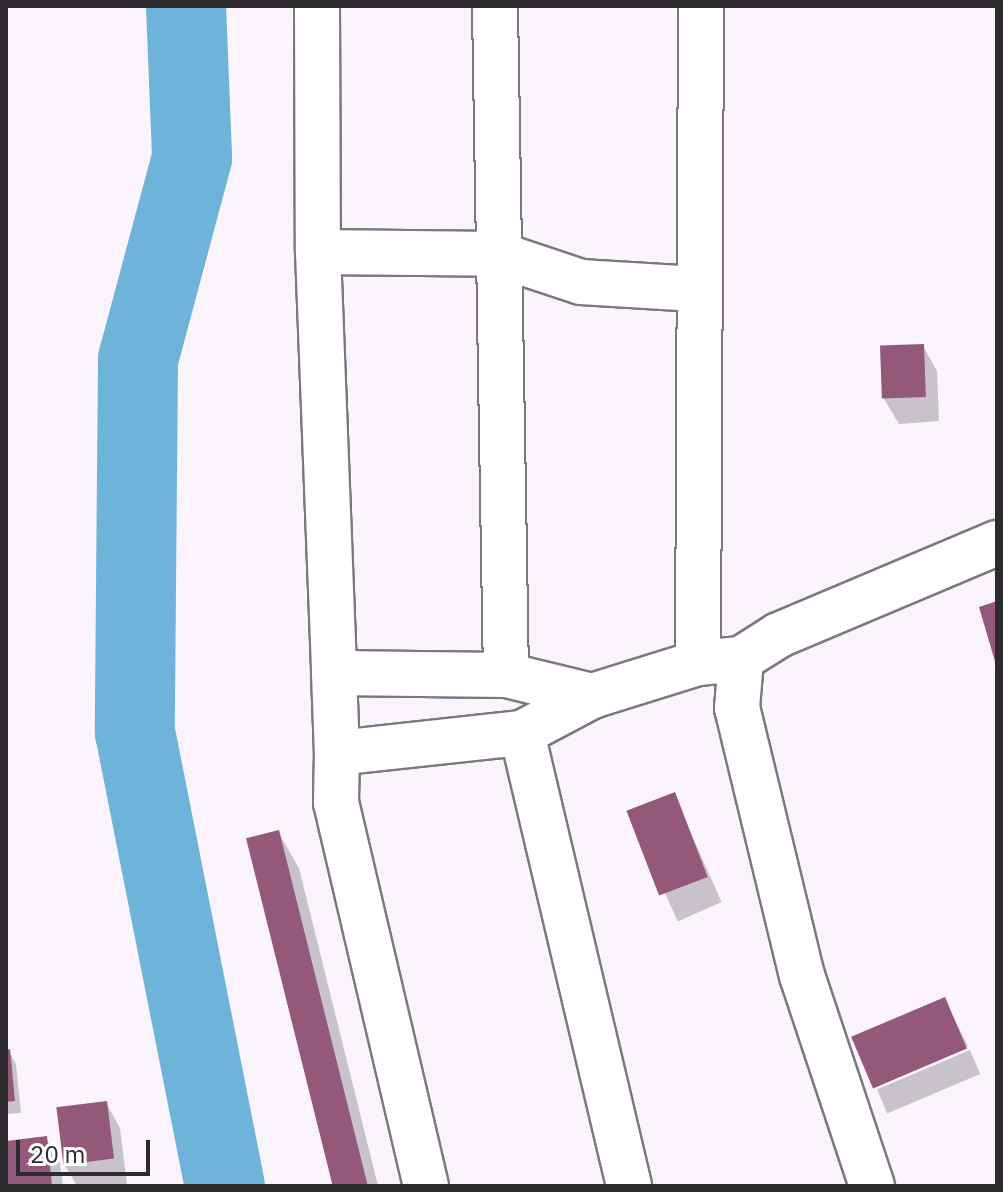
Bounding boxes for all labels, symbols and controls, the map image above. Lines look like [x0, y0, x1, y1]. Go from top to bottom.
scale bar [20, 1124, 154, 1174]
text: 20 m [30, 1138, 85, 1170]

